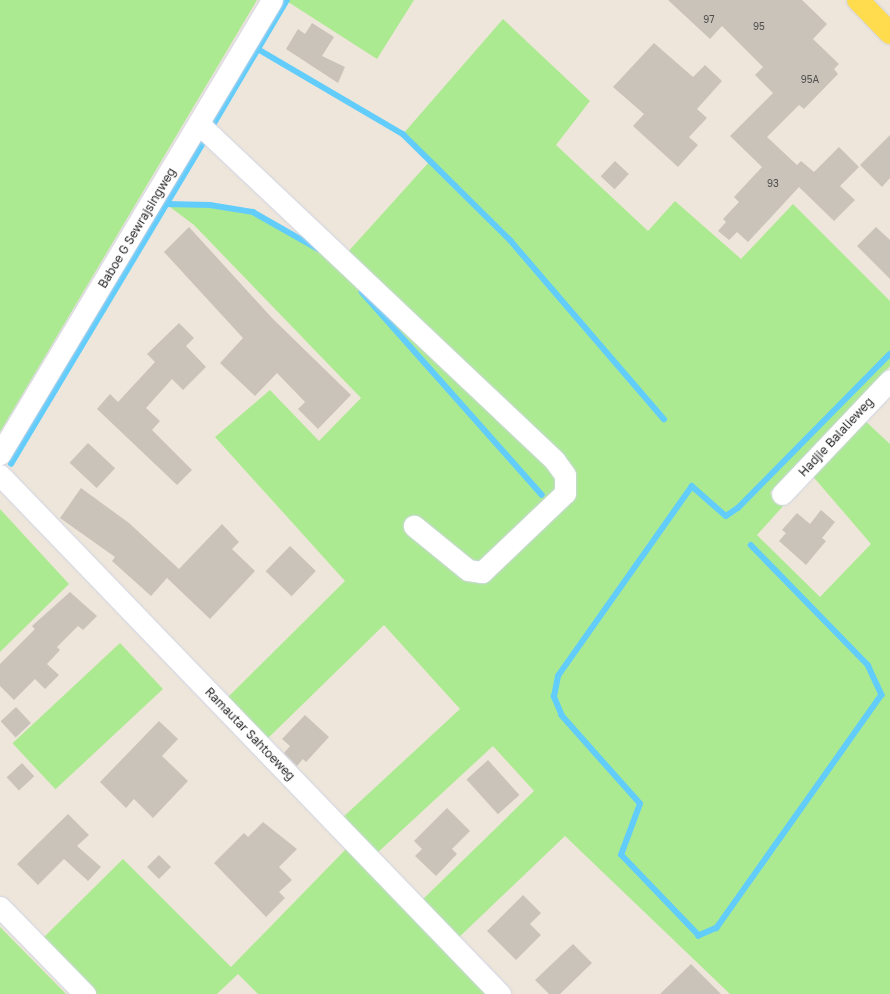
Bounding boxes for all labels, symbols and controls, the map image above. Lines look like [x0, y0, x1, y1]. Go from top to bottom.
house number: 97 [703, 14, 715, 26]
house number: 95 [753, 21, 765, 33]
house number: 95A [801, 74, 819, 86]
street label: Baboe G Sewrajsingweg [95, 165, 179, 291]
house number: 93 [767, 178, 779, 190]
street label: Hadjie Balalieweg [796, 394, 876, 480]
street label: Ramautar Sahtoeweg [202, 685, 298, 783]

